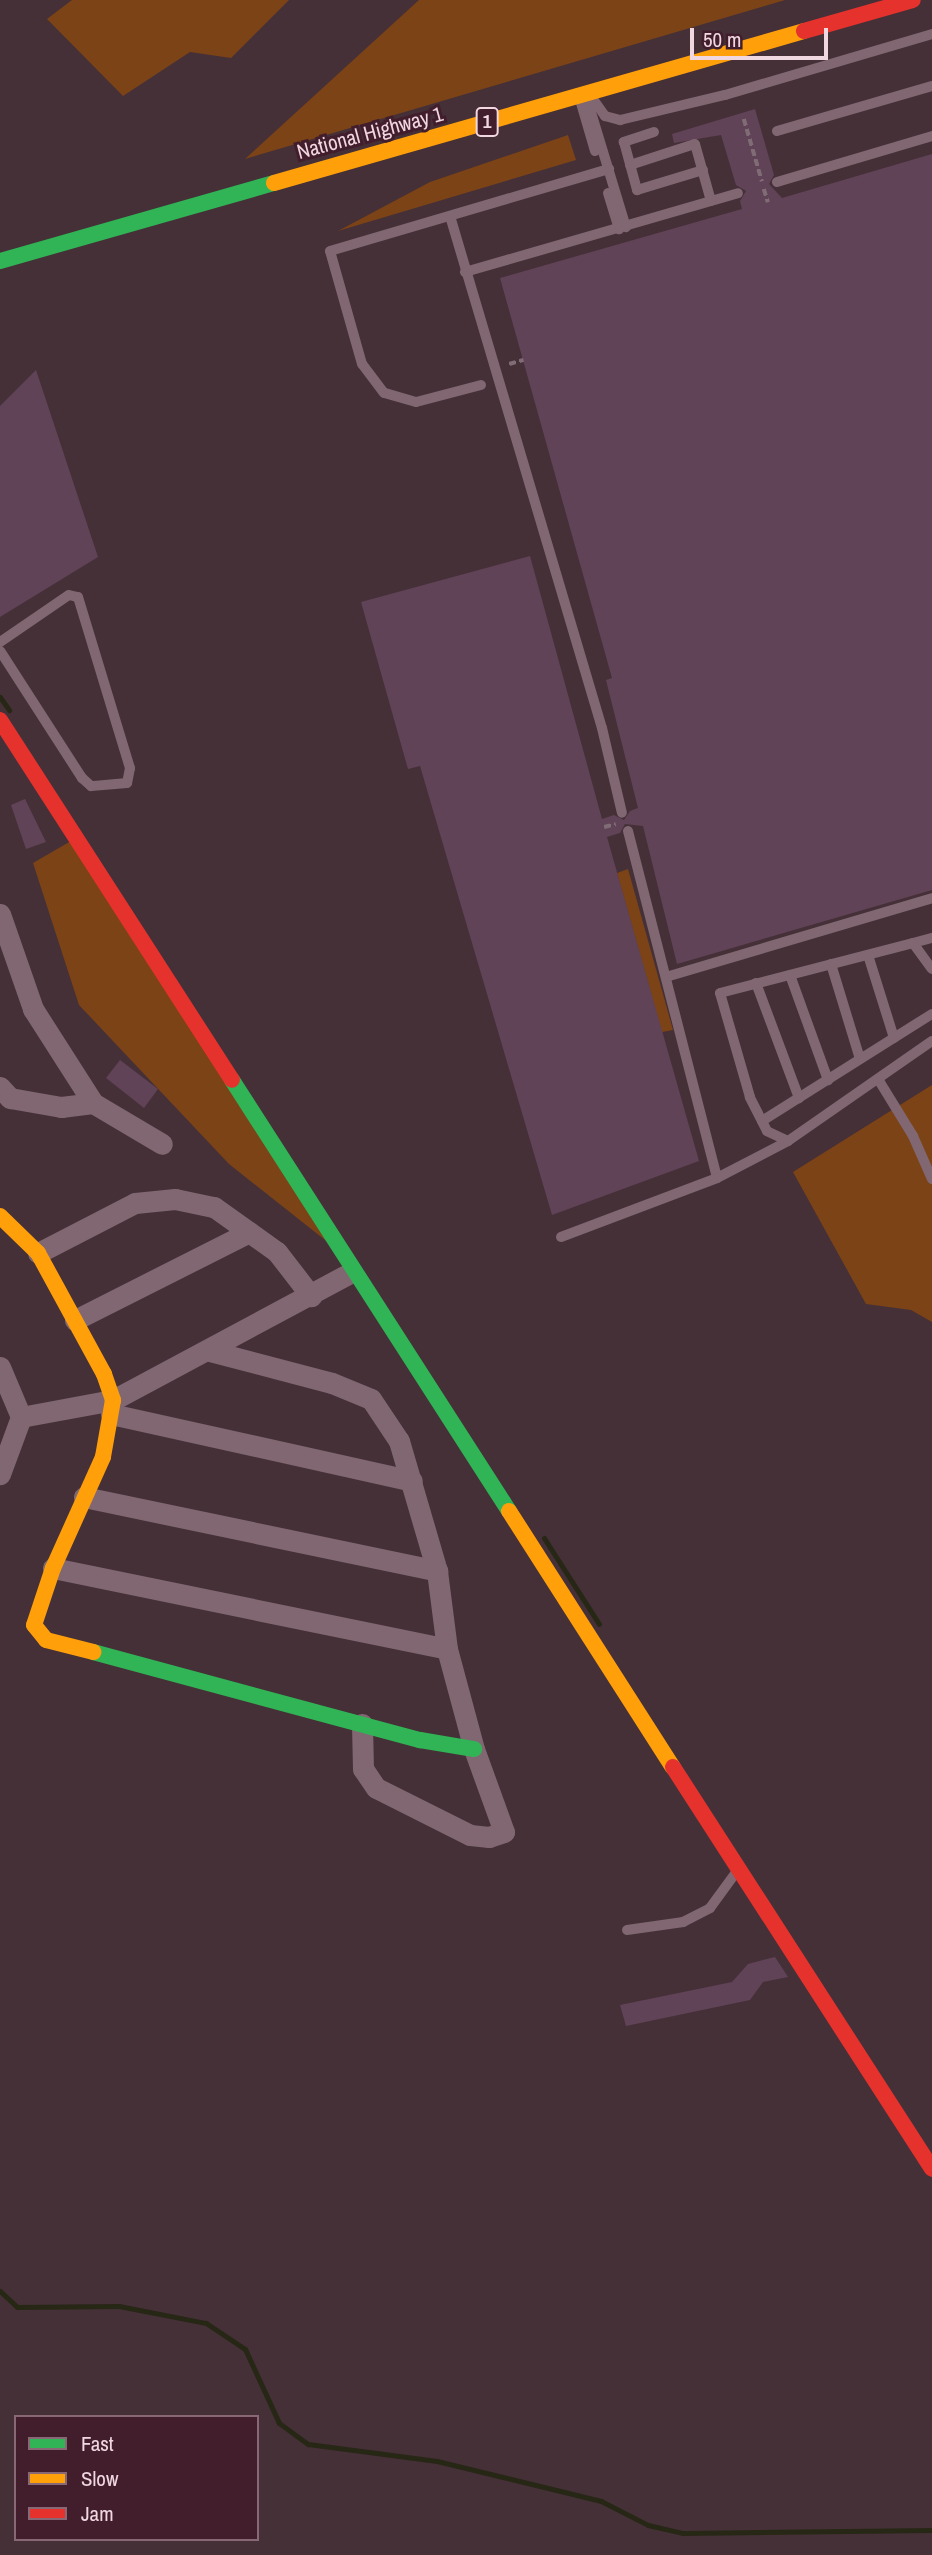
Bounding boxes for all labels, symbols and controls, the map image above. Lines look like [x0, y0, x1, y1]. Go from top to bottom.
scale bar [694, 14, 832, 58]
text: 50 m [703, 25, 741, 54]
street label: National Highway 1 [294, 101, 446, 165]
road number: 1 [475, 106, 499, 138]
legend [14, 2415, 259, 2541]
text: Fast [81, 2429, 114, 2458]
text: Slow [81, 2464, 118, 2493]
text: Jam [81, 2499, 114, 2528]

